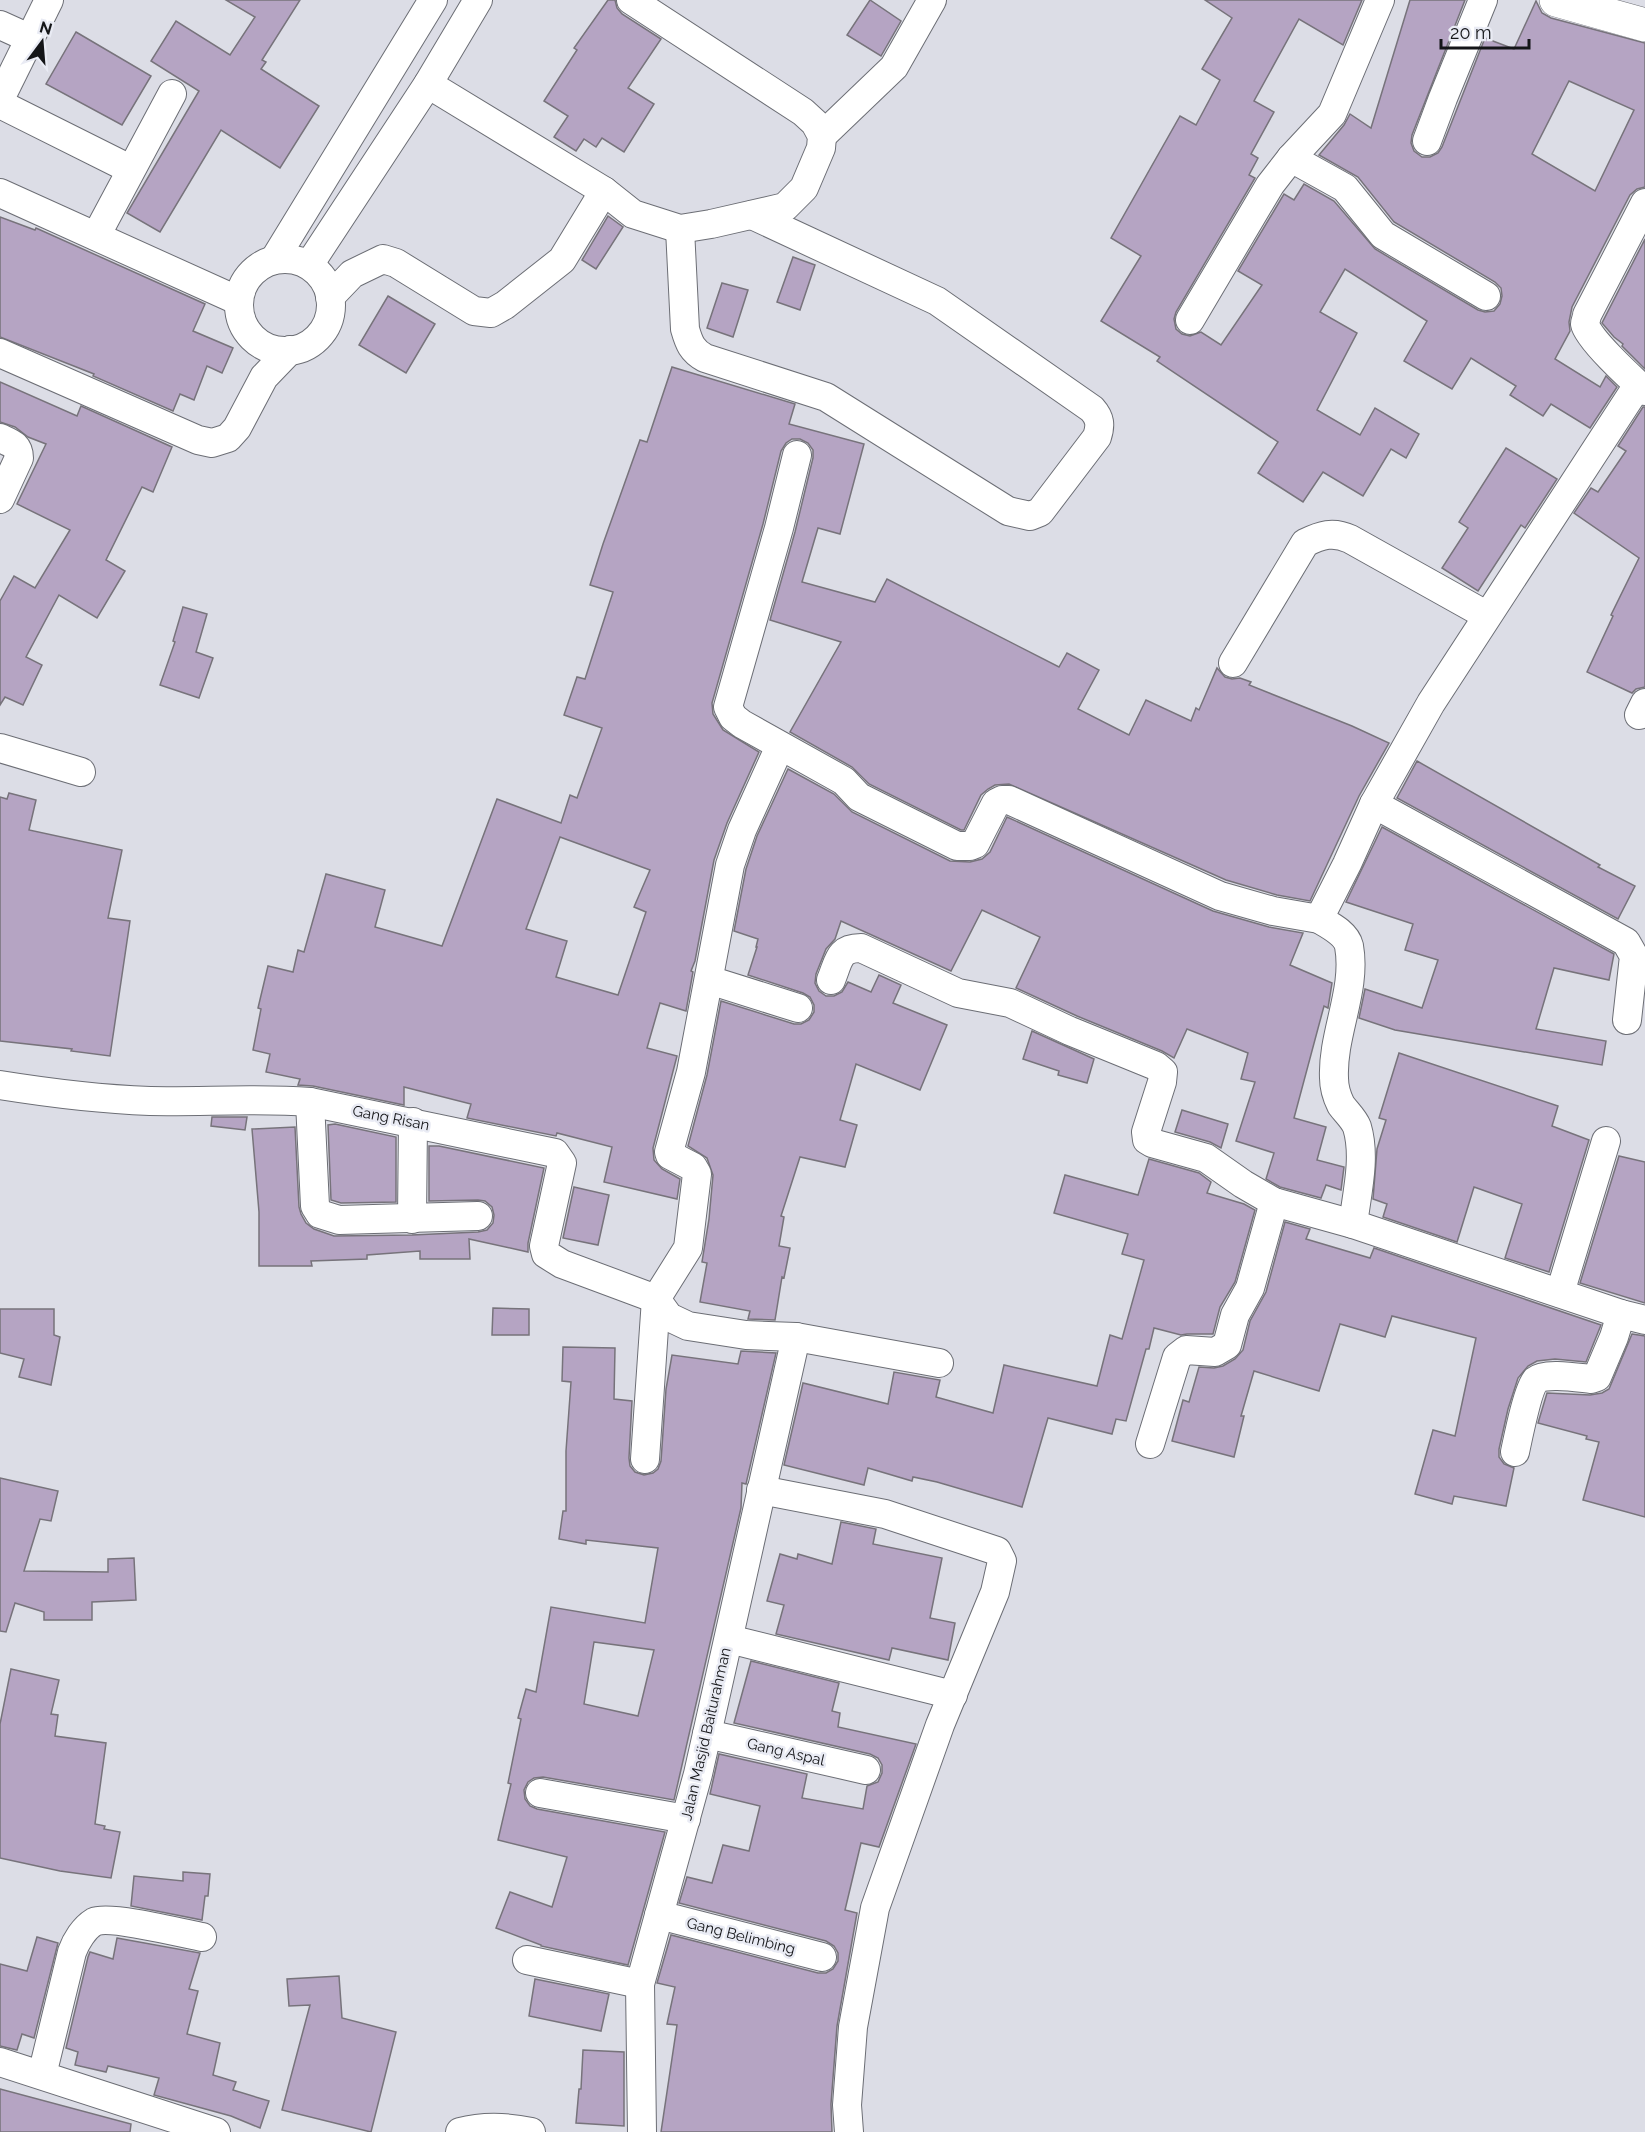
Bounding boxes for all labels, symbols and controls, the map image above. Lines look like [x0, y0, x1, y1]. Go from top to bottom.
north arrow [12, 12, 72, 72]
scale bar [1441, 12, 1530, 50]
text: N [38, 17, 54, 39]
text: 20 m [1450, 22, 1492, 43]
street label: Gang Risan [351, 1102, 431, 1134]
street label: Jalan Masjid Baiturahman [677, 1646, 735, 1822]
street label: Gang Aspal [745, 1734, 827, 1770]
street label: Gang Belimbing [685, 1914, 797, 1958]

